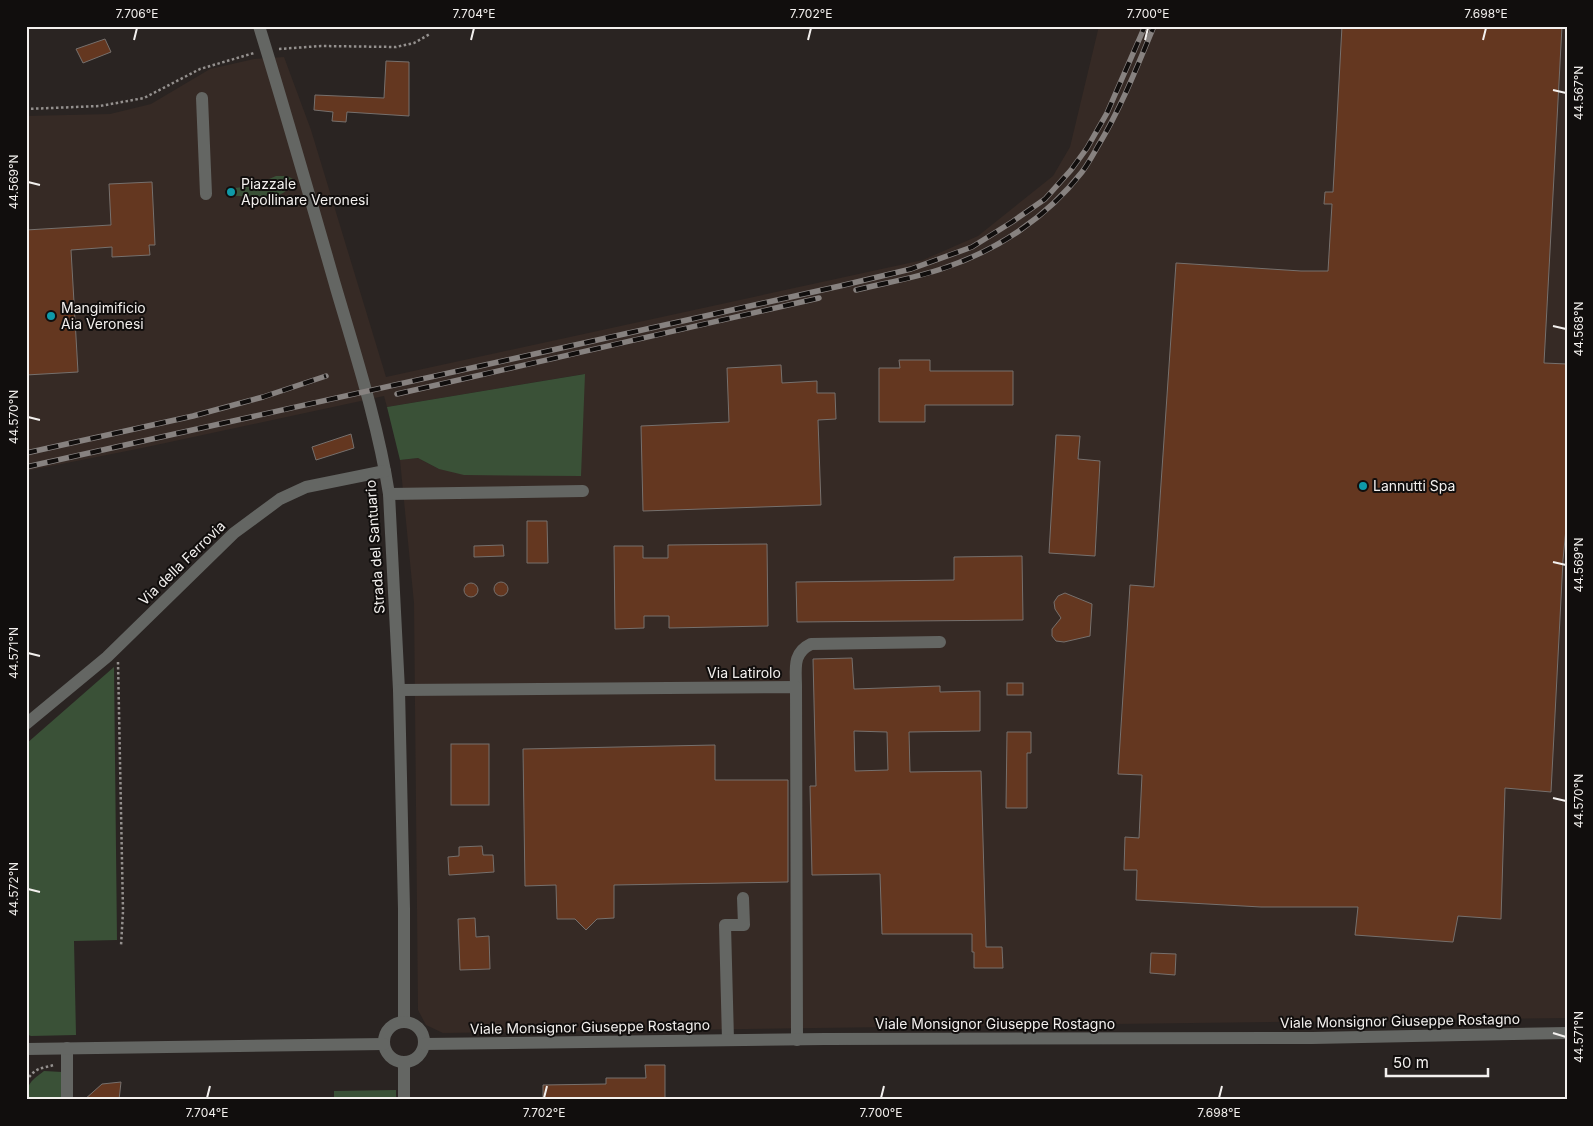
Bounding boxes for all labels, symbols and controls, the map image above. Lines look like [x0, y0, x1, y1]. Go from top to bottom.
text: 7.706°E [116, 6, 158, 21]
text: 7.704°E [453, 6, 495, 21]
text: 7.702°E [790, 6, 832, 21]
text: 7.700°E [1126, 6, 1170, 21]
text: 7.698°E [1464, 6, 1508, 21]
text: 44.567°N [1571, 66, 1586, 120]
text: 44.569°N [6, 154, 21, 210]
place label: Piazzale Apollinare Veronesi [241, 175, 369, 208]
marker: Piazzale Apollinare Veronesi [225, 186, 237, 198]
place label: Mangimificio Aia Veronesi [61, 299, 146, 332]
text: 44.568°N [1571, 302, 1586, 356]
marker: Mangimificio Aia Veronesi [45, 310, 57, 322]
text: 44.570°N [6, 390, 21, 444]
place label: Lannutti Spa [1373, 477, 1455, 494]
street label: Strada del Santuario [361, 479, 388, 615]
marker: Lannutti Spa [1357, 480, 1369, 492]
street label: Via della Ferrovia [135, 517, 228, 608]
text: 44.569°N [1571, 537, 1586, 593]
text: 44.571°N [6, 627, 21, 679]
street label: Via Latirolo [707, 664, 781, 681]
text: 44.570°N [1571, 774, 1586, 828]
text: 44.572°N [6, 862, 21, 916]
street label: Viale Monsignor Giuseppe Rostagno [1280, 1010, 1520, 1031]
text: 44.571°N [1571, 1011, 1586, 1063]
street label: Viale Monsignor Giuseppe Rostagno [875, 1015, 1115, 1032]
street label: Viale Monsignor Giuseppe Rostagno [470, 1016, 710, 1037]
scale bar [1386, 1046, 1488, 1078]
text: 50 m [1393, 1053, 1429, 1072]
text: 7.704°E [186, 1105, 228, 1120]
text: 7.702°E [523, 1105, 565, 1120]
text: 7.700°E [859, 1105, 903, 1120]
text: 7.698°E [1197, 1105, 1241, 1120]

